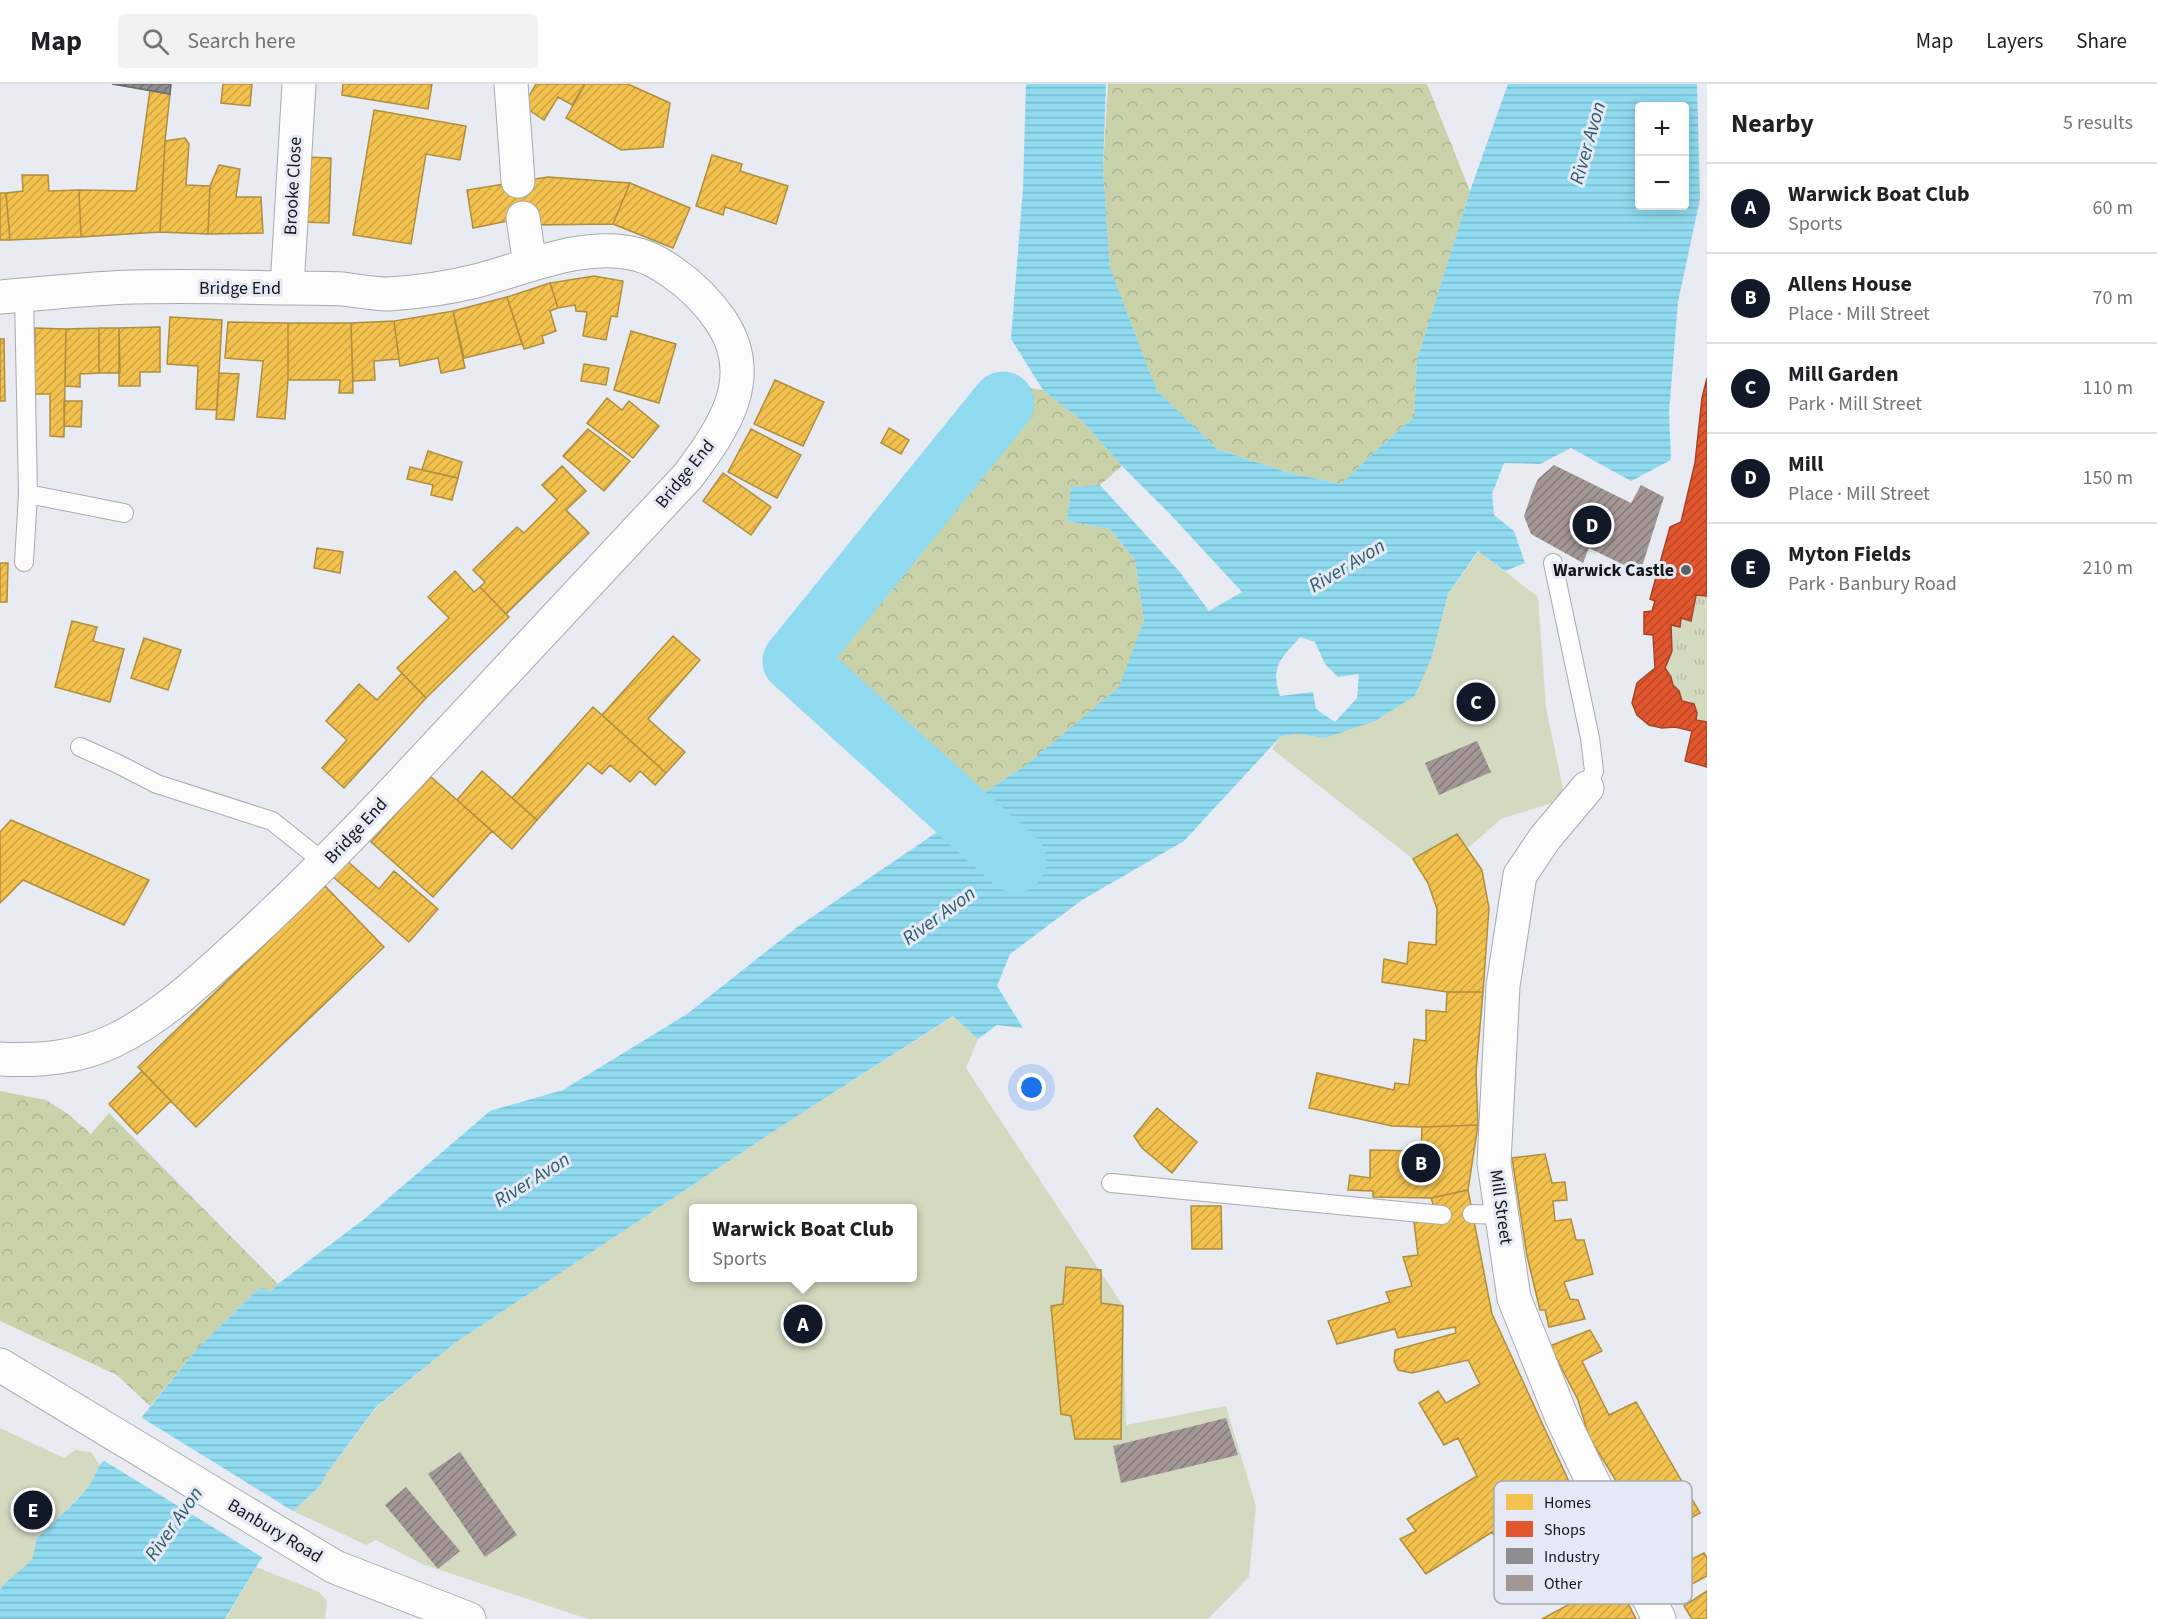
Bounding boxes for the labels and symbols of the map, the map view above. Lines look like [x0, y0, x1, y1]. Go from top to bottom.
water label: River Avon [1563, 98, 1613, 188]
street label: Brooke Close [278, 136, 308, 236]
street label: Bridge End [199, 276, 281, 301]
street label: Bridge End [650, 434, 720, 514]
pin: D [1572, 502, 1612, 548]
water label: River Avon [1303, 532, 1391, 600]
place label: Warwick Castle [1553, 558, 1674, 583]
marker: Warwick Castle [1679, 563, 1693, 577]
pin: C [1456, 680, 1496, 724]
street label: Bridge End [319, 793, 393, 869]
water label: River Avon [896, 880, 982, 952]
your location [1017, 1073, 1046, 1102]
pin: B [1402, 1140, 1440, 1186]
water label: River Avon [489, 1146, 575, 1214]
street label: Mill Street [1483, 1168, 1519, 1246]
pin: A [784, 1302, 822, 1346]
water label: River Avon [138, 1481, 210, 1567]
legend [1494, 1481, 1692, 1604]
pin: E [14, 1488, 52, 1532]
text: Homes [1544, 1492, 1591, 1514]
street label: Banbury Road [223, 1493, 327, 1569]
text: Shops [1544, 1519, 1586, 1541]
text: Industry [1544, 1546, 1600, 1568]
text: Other [1544, 1573, 1583, 1595]

